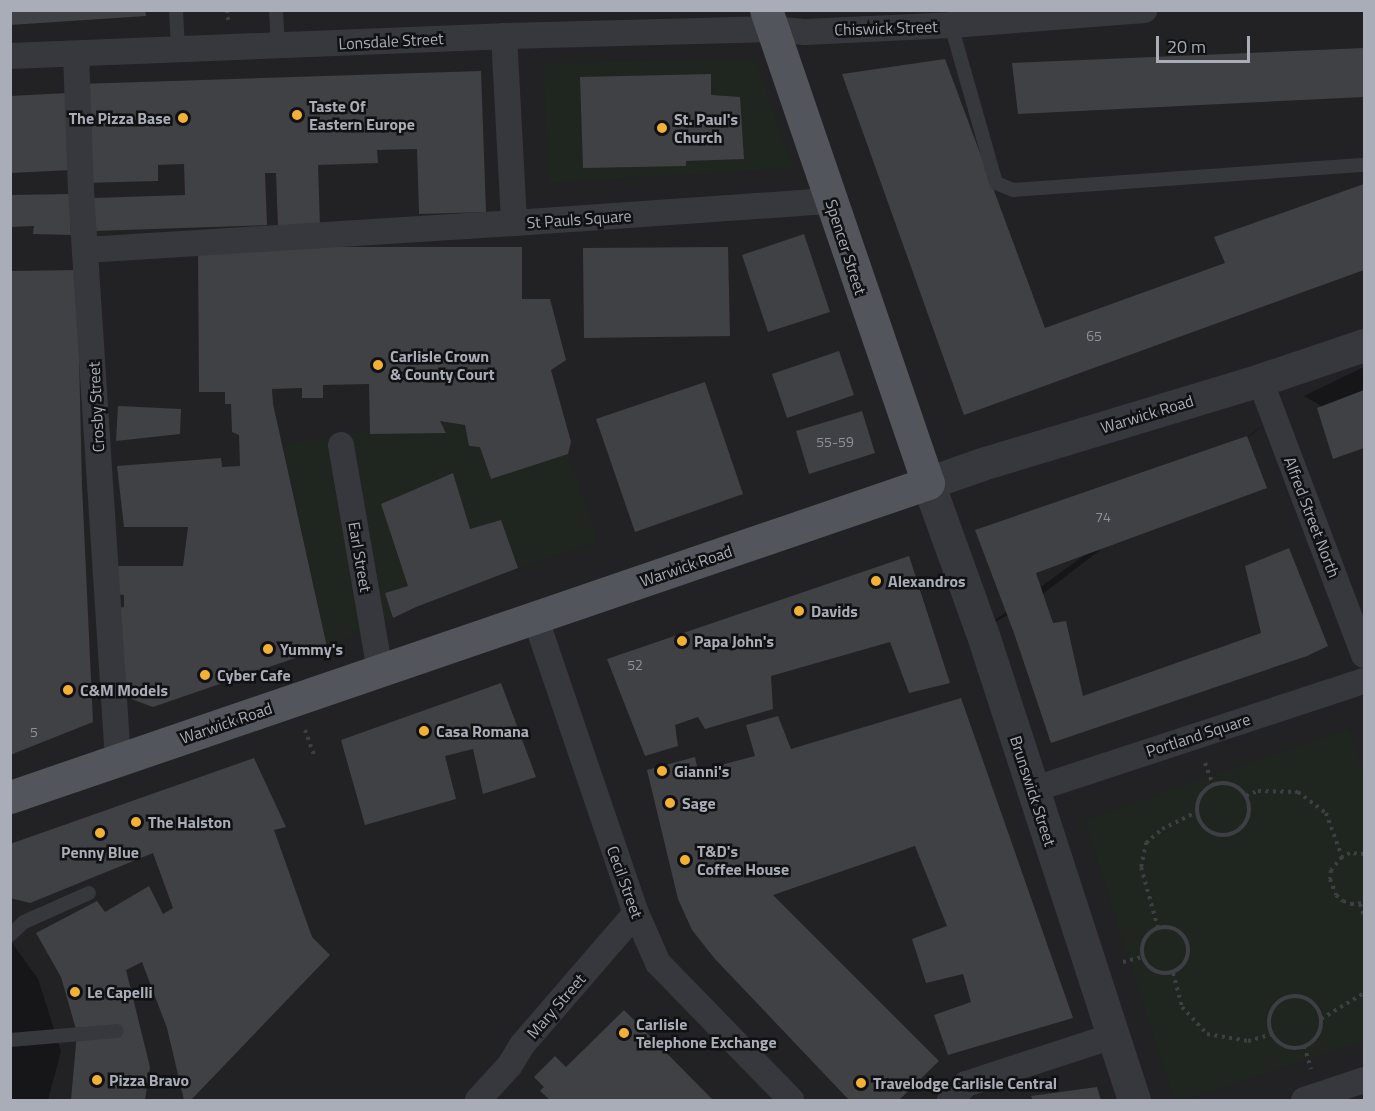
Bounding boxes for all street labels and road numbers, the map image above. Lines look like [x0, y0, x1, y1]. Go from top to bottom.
street label: Chiswick Street [834, 17, 938, 39]
street label: Lonsdale Street [338, 29, 444, 53]
street label: Spencer Street [822, 197, 870, 297]
street label: St Pauls Square [526, 206, 632, 232]
street label: Crosby Street [84, 361, 108, 453]
street label: Warwick Road [1098, 391, 1196, 437]
street label: Alfred Street North [1280, 454, 1344, 580]
street label: Earl Street [344, 520, 376, 594]
street label: Warwick Road [637, 541, 735, 591]
street label: Warwick Road [177, 698, 275, 748]
street label: Portland Square [1144, 709, 1252, 761]
street label: Brunswick Street [1006, 733, 1060, 849]
street label: Cecil Street [603, 843, 647, 921]
street label: Mary Street [523, 970, 589, 1042]

